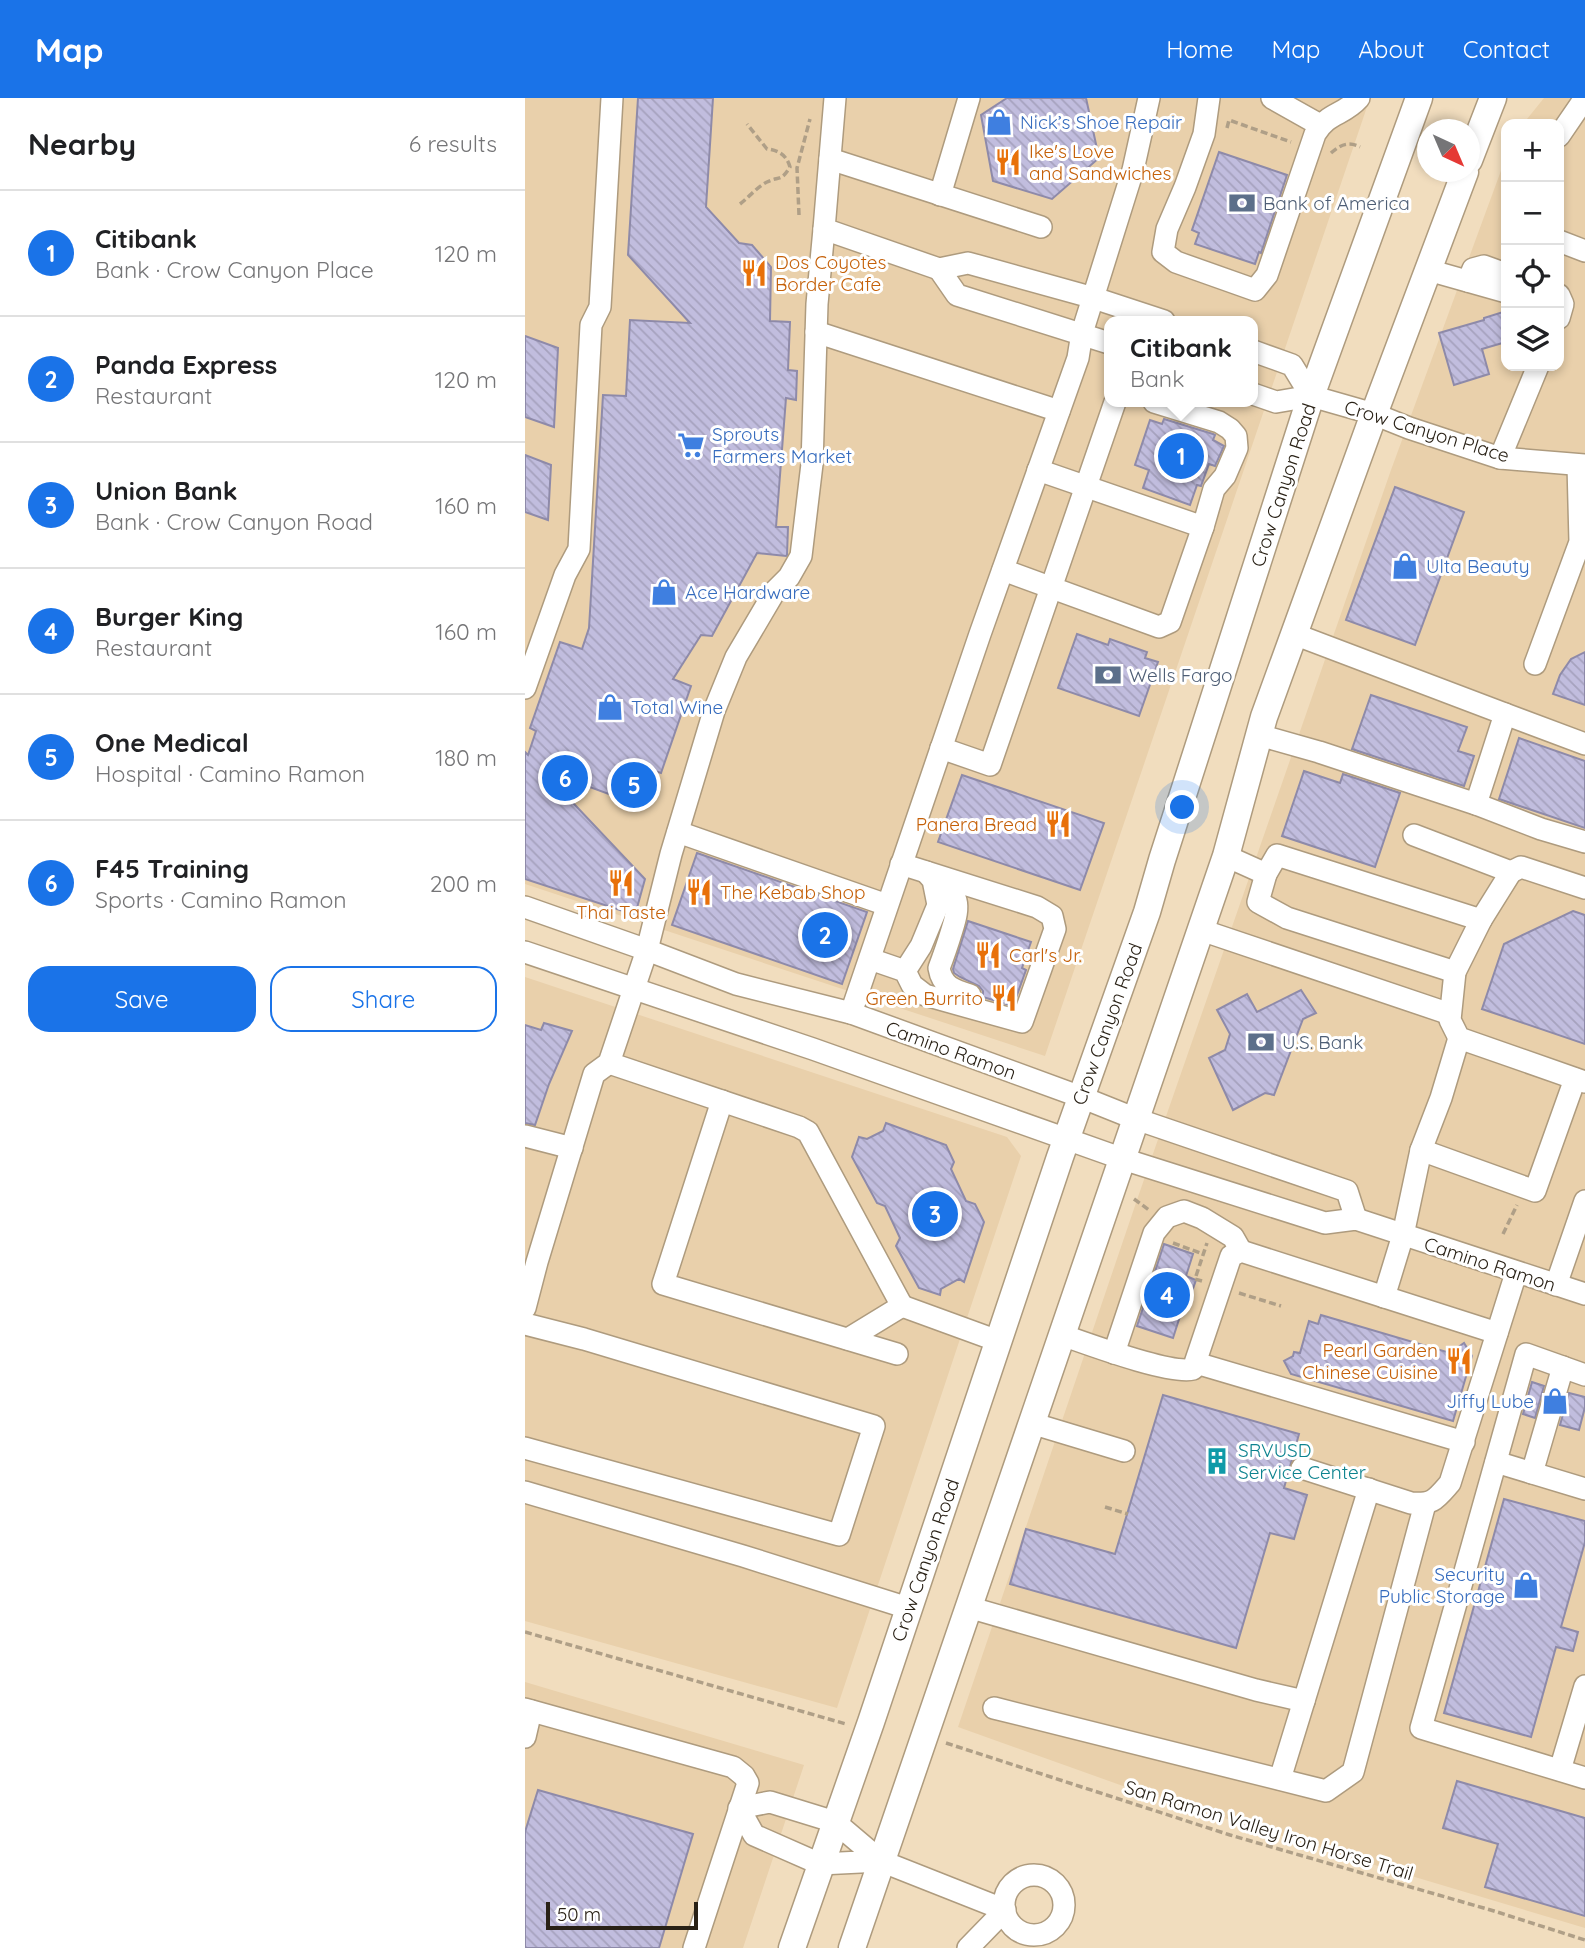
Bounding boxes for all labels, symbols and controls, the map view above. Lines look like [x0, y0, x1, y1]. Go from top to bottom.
text: Map [35, 29, 103, 70]
text: Home [1166, 34, 1233, 64]
text: Map [1271, 34, 1320, 64]
text: About [1358, 34, 1425, 64]
text: Contact [1463, 34, 1550, 64]
shop icon: Nick’s Shoe Repair [984, 107, 1014, 137]
place label: Nick’s Shoe Repair [1020, 110, 1183, 134]
north arrow [1417, 119, 1480, 182]
map controls [1501, 119, 1564, 371]
button: + [1501, 119, 1564, 182]
text: Nearby [28, 125, 136, 163]
text: 6 results [409, 129, 497, 158]
place label: Ike's Love and Sandwiches [1029, 139, 1172, 185]
restaurant icon: Ike's Love and Sandwiches [993, 147, 1023, 177]
button: − [1501, 182, 1564, 245]
bank icon: Bank of America [1227, 188, 1257, 218]
place label: Bank of America [1263, 191, 1410, 215]
text: Citibank [95, 222, 197, 255]
text: 1 [47, 239, 55, 268]
text: 120 m [435, 239, 497, 268]
button: locate [1501, 245, 1564, 308]
place label: Dos Coyotes Border Cafe [775, 250, 887, 296]
text: Bank · Crow Canyon Place [95, 255, 374, 284]
restaurant icon: Dos Coyotes Border Cafe [739, 258, 769, 288]
button: layers [1501, 308, 1564, 371]
popup [1104, 316, 1258, 407]
text: Citibank [1130, 331, 1232, 364]
text: Panda Express [95, 348, 277, 381]
text: Bank [1130, 364, 1184, 393]
text: 2 [44, 365, 58, 394]
text: 120 m [435, 365, 497, 394]
text: Restaurant [95, 381, 212, 410]
street label: Crow Canyon Place [1342, 394, 1512, 468]
street label: Crow Canyon Road [1245, 400, 1321, 570]
place label: Sprouts Farmers Market [712, 422, 852, 468]
supermarket icon: Sprouts Farmers Market [676, 430, 706, 460]
pin: 1 [1158, 430, 1204, 482]
text: Union Bank [95, 474, 238, 507]
text: 3 [45, 491, 57, 520]
text: 160 m [435, 491, 497, 520]
text: Bank · Crow Canyon Road [95, 507, 373, 536]
shop icon: Ulta Beauty [1390, 551, 1420, 581]
place label: Ulta Beauty [1426, 554, 1530, 578]
shop icon: Ace Hardware [649, 577, 679, 607]
place label: Ace Hardware [685, 580, 810, 604]
text: Burger King [95, 600, 243, 633]
text: 4 [44, 617, 58, 646]
text: 160 m [435, 617, 497, 646]
text: Restaurant [95, 633, 212, 662]
bank icon: Wells Fargo [1093, 660, 1123, 690]
place label: Wells Fargo [1129, 663, 1233, 687]
shop icon: Total Wine [595, 692, 625, 722]
place label: Total Wine [631, 695, 723, 719]
text: One Medical [95, 726, 249, 759]
text: 5 [44, 743, 58, 772]
text: 180 m [435, 743, 497, 772]
pin: 6 [542, 752, 588, 804]
text: Hospital · Camino Ramon [95, 759, 365, 788]
pin: 5 [611, 759, 657, 811]
your location [1165, 790, 1199, 824]
restaurant icon: Panera Bread [1043, 809, 1073, 839]
place label: Panera Bread [916, 812, 1037, 836]
text: F45 Training [95, 852, 249, 885]
restaurant icon: Thai Taste [606, 868, 636, 898]
text: 6 [45, 869, 57, 898]
text: 200 m [430, 869, 497, 898]
restaurant icon: The Kebab Shop [684, 877, 714, 907]
place label: The Kebab Shop [720, 880, 866, 904]
text: Sports · Camino Ramon [95, 885, 347, 914]
place label: Thai Taste [576, 900, 666, 924]
pin: 2 [802, 909, 848, 961]
restaurant icon: Carl's Jr. [973, 940, 1003, 970]
street label: Crow Canyon Road [1067, 940, 1147, 1108]
place label: Carl's Jr. [1009, 943, 1082, 967]
button: Save [28, 966, 256, 1032]
button: Share [270, 966, 497, 1032]
restaurant icon: Green Burrito [989, 983, 1019, 1013]
place label: Green Burrito [866, 986, 983, 1010]
street label: Camino Ramon [882, 1015, 1020, 1085]
bank icon: U.S. Bank [1246, 1027, 1276, 1057]
place label: U.S. Bank [1282, 1030, 1363, 1054]
pin: 3 [912, 1188, 958, 1240]
street label: Camino Ramon [1421, 1231, 1559, 1297]
pin: 4 [1144, 1269, 1190, 1321]
place label: Pearl Garden Chinese Cuisine [1302, 1338, 1438, 1384]
restaurant icon: Pearl Garden Chinese Cuisine [1444, 1346, 1474, 1376]
shop icon: Jiffy Lube [1540, 1386, 1570, 1416]
place label: Jiffy Lube [1446, 1389, 1534, 1413]
place label: SRVUSD Service Center [1238, 1438, 1367, 1484]
building icon: SRVUSD Service Center [1202, 1446, 1232, 1476]
street label: Crow Canyon Road [886, 1475, 964, 1645]
place label: Security Public Storage [1379, 1562, 1505, 1608]
shop icon: Security Public Storage [1511, 1570, 1541, 1600]
street label: San Ramon Valley Iron Horse Trail [1122, 1775, 1416, 1885]
scale bar [546, 1899, 698, 1931]
text: 50 m [557, 1902, 601, 1926]

